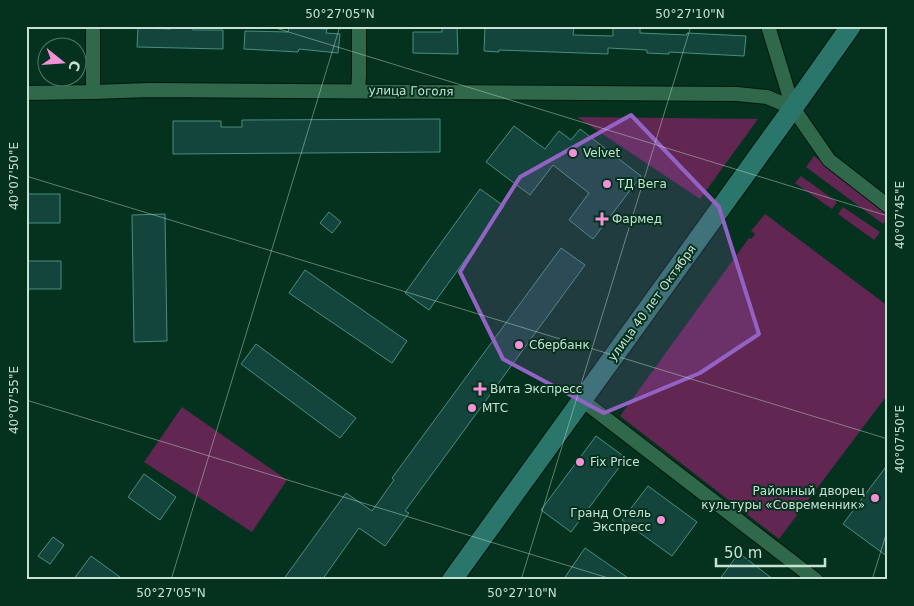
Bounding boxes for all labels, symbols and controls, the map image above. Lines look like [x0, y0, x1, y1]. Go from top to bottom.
text: 50°27'05"N [305, 7, 375, 21]
text: 50°27'10"N [655, 7, 725, 21]
north arrow [38, 38, 88, 88]
text: С [65, 59, 84, 73]
street label: улица Гоголя [368, 83, 454, 99]
text: 40°07'50"E [7, 142, 21, 210]
place label: Velvet [583, 146, 620, 160]
marker: Velvet [567, 147, 579, 159]
place label: ТД Вега [616, 177, 667, 191]
marker: ТД Вега [601, 178, 613, 190]
text: 40°07'45"E [893, 181, 907, 249]
place label: Фармед [612, 212, 662, 226]
marker: Фармед [596, 213, 608, 225]
street label: улица 40 лет Октября [605, 242, 699, 364]
place label: Сбербанк [529, 338, 590, 352]
marker: Сбербанк [513, 339, 525, 351]
text: 40°07'55"E [7, 366, 21, 434]
place label: Вита Экспресс [490, 382, 582, 396]
marker: Вита Экспресс [474, 383, 486, 395]
place label: МТС [482, 401, 508, 415]
marker: МТС [466, 402, 478, 414]
text: 40°07'50"E [893, 405, 907, 473]
place label: Fix Price [590, 455, 640, 469]
marker: Fix Price [574, 456, 586, 468]
place label: Районный дворец культуры «Современник» [701, 484, 865, 512]
marker: Районный дворец культуры «Современник» [869, 492, 881, 504]
place label: Гранд Отель Экспресс [570, 506, 651, 534]
marker: Гранд Отель Экспресс [655, 514, 667, 526]
scale bar [716, 536, 825, 568]
text: 50 m [724, 544, 762, 562]
text: 50°27'05"N [136, 586, 206, 600]
text: 50°27'10"N [487, 586, 557, 600]

